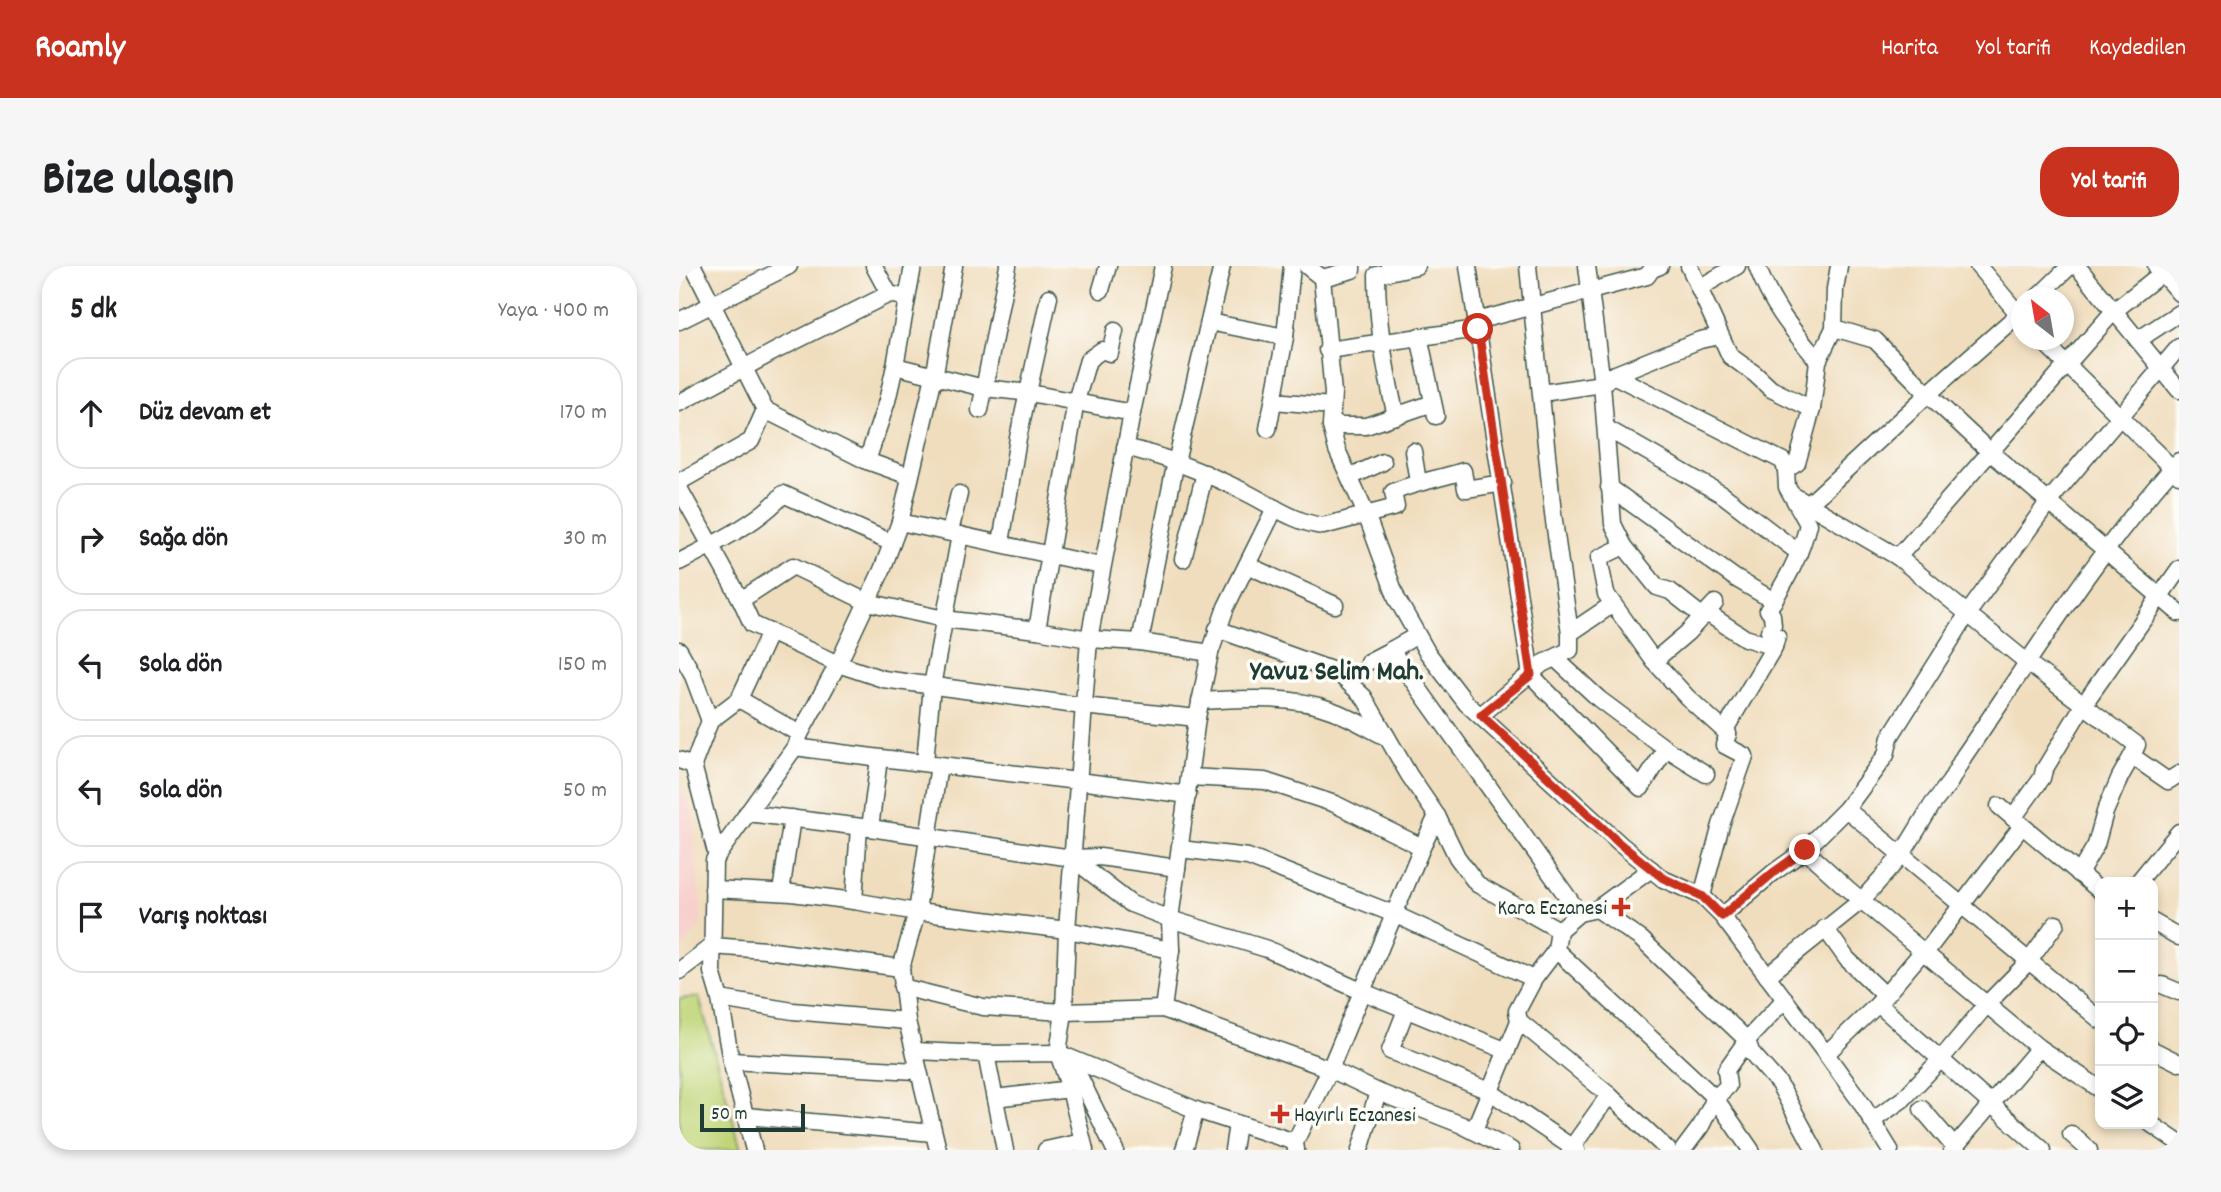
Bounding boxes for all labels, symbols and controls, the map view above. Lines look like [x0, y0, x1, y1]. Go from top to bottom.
text: Roamly [35, 26, 125, 73]
text: Harita [1881, 32, 1938, 66]
text: Yol tarifi [1976, 32, 2051, 66]
text: Kaydedilen [2089, 32, 2186, 66]
text: Bize ulaşın [42, 147, 234, 217]
button: Yol tarifi [2040, 147, 2179, 217]
north arrow [2011, 287, 2074, 350]
text: 5 dk [70, 290, 117, 333]
text: Yaya · 400 m [498, 295, 609, 328]
route start [1462, 313, 1493, 344]
icon: ahead [72, 394, 110, 432]
text: Düz devam et [139, 395, 271, 432]
text: 170 m [560, 397, 607, 430]
icon: right [72, 520, 110, 558]
text: Sağa dön [139, 521, 228, 558]
text: 30 m [563, 523, 607, 556]
icon: left [72, 646, 110, 684]
text: Sola dön [139, 647, 222, 684]
text: 150 m [558, 649, 607, 682]
district label: Yavuz Selim Mah. [1249, 654, 1424, 694]
icon: left [72, 772, 110, 810]
text: Sola dön [139, 773, 222, 810]
text: 50 m [563, 775, 607, 808]
route end [1789, 834, 1820, 865]
map controls [2095, 877, 2158, 1129]
button: + [2095, 877, 2158, 940]
place label: Kara Eczanesi [1498, 895, 1607, 925]
icon: arrive [72, 898, 110, 936]
text: Varış noktası [139, 899, 267, 936]
marker: Kara Eczanesi [1613, 899, 1629, 915]
button: − [2095, 940, 2158, 1003]
button: locate [2095, 1003, 2158, 1066]
button: layers [2095, 1066, 2158, 1129]
scale bar [700, 1101, 805, 1133]
text: 50 m [711, 1102, 748, 1129]
place label: Hayırlı Eczanesi [1294, 1102, 1416, 1132]
marker: Hayırlı Eczanesi [1272, 1106, 1288, 1122]

